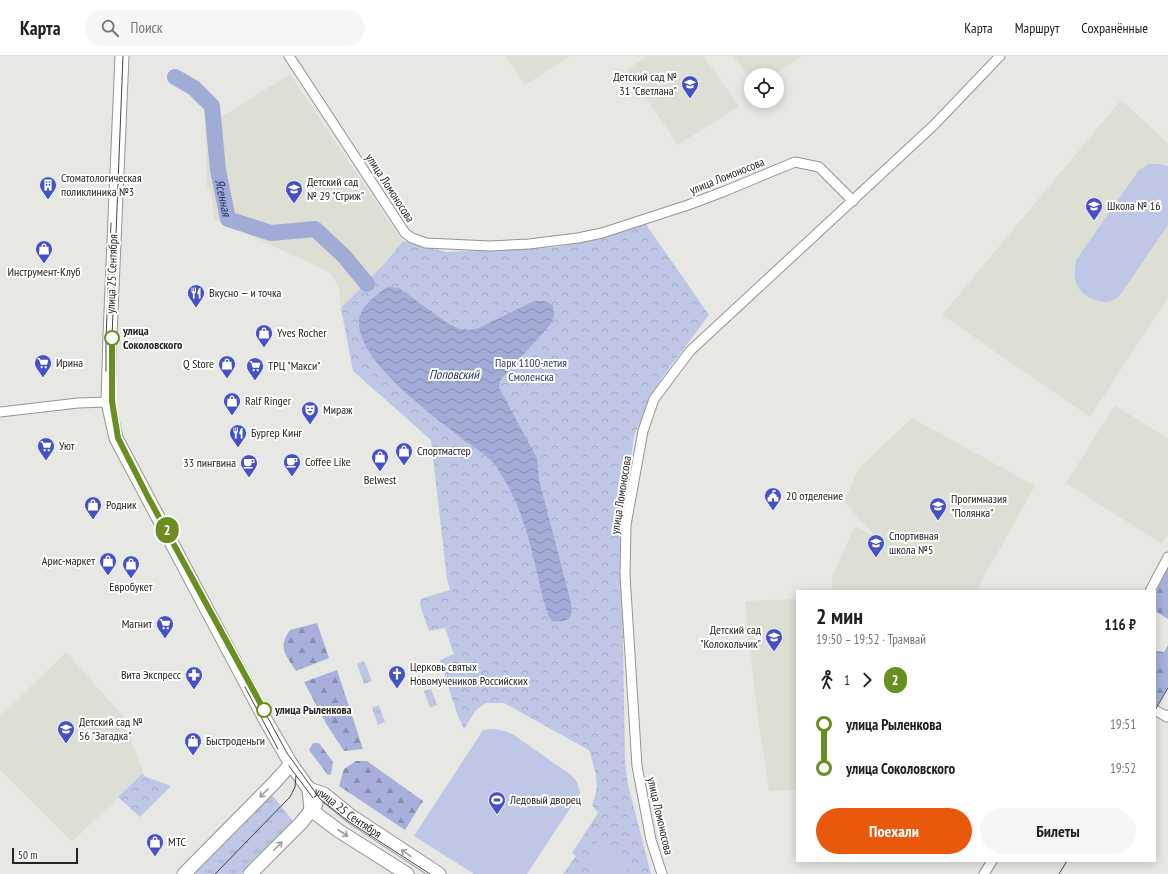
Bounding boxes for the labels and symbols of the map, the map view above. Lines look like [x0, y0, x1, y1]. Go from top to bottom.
place label: Детский сад № 31 "Светлана" [613, 69, 677, 98]
school or university icon: Детский сад № 31 "Светлана" [680, 74, 700, 99]
street label: улица Ломоносова [363, 150, 418, 225]
street label: улица Ломоносова [687, 154, 766, 197]
place label: Стоматологическая поликлиника №3 [61, 170, 142, 199]
place label: Детский сад № 29 "Стриж" [307, 174, 364, 203]
building icon: Стоматологическая поликлиника №3 [38, 175, 58, 200]
water label: Ясенная [211, 178, 235, 219]
school or university icon: Детский сад № 29 "Стриж" [284, 179, 304, 204]
school or university icon: Школа № 16 [1084, 196, 1104, 221]
place label: Школа № 16 [1107, 198, 1161, 213]
street label: улица 25 Сентября [103, 234, 120, 314]
shop icon: Инструмент-Клуб [34, 239, 54, 264]
place label: Инструмент-Клуб [7, 264, 81, 279]
restaurant icon: Вкусно — и точка [186, 283, 206, 308]
place label: Вкусно — и точка [209, 285, 282, 300]
place label: улица Соколовского [122, 323, 183, 352]
shop icon: Yves Rocher [254, 323, 274, 348]
place label: Yves Rocher [277, 325, 327, 340]
marker: улица Соколовского [104, 330, 120, 346]
supermarket icon: Ирина [33, 353, 53, 378]
shop icon: Q Store [217, 354, 237, 379]
place label: Ирина [56, 355, 83, 370]
park label: Парк 1100-летия Смоленска [495, 355, 567, 384]
place label: Q Store [183, 356, 214, 371]
supermarket icon: ТРЦ "Макси" [245, 356, 265, 381]
place label: ТРЦ "Макси" [268, 358, 321, 373]
water label: Поповский [429, 366, 480, 383]
shop icon: Ralf Ringer [222, 391, 242, 416]
place label: Ralf Ringer [245, 393, 292, 408]
theatre icon: Мираж [300, 400, 320, 425]
place label: Мираж [323, 402, 353, 417]
restaurant icon: Бургер Кинг [228, 423, 248, 448]
place label: Бургер Кинг [251, 425, 303, 440]
supermarket icon: Уют [36, 436, 56, 461]
place label: Уют [59, 438, 75, 453]
shop icon: Спортмастер [394, 441, 414, 466]
place label: Спортмастер [417, 443, 471, 458]
shop icon: Belwest [370, 447, 390, 472]
cafe icon: Coffee Like [282, 452, 302, 477]
cafe icon: 33 пингвина [239, 453, 259, 478]
place label: Coffee Like [305, 454, 351, 469]
street label: улица Ломоносова [607, 454, 634, 535]
place label: 33 пингвина [183, 455, 236, 470]
place label: Belwest [364, 472, 397, 487]
public building icon: 20 отделение [763, 486, 783, 511]
place label: 20 отделение [786, 488, 843, 503]
place label: Прогимназия "Полянка" [951, 491, 1007, 520]
shop icon: Родник [83, 495, 103, 520]
school or university icon: Прогимназия "Полянка" [928, 496, 948, 521]
place label: Родник [106, 497, 137, 512]
line badge: 2 [154, 517, 180, 543]
place label: Спортивная школа №5 [889, 528, 939, 557]
school or university icon: Спортивная школа №5 [866, 533, 886, 558]
shop icon: Арис-маркет [98, 551, 118, 576]
place label: Арис-маркет [42, 553, 95, 568]
shop icon: Евробукет [121, 554, 141, 579]
place label: Евробукет [109, 579, 153, 594]
supermarket icon: Магнит [155, 614, 175, 639]
place label: Магнит [122, 616, 152, 631]
place label: Детский сад "Колокольчик" [700, 622, 762, 651]
school or university icon: Детский сад "Колокольчик" [764, 627, 784, 652]
place label: Церковь святых Новомучеников Российских [410, 659, 528, 688]
church icon: Церковь святых Новомучеников Российских [387, 664, 407, 689]
pharmacy icon: Вита Экспресс [184, 665, 204, 690]
place label: Вита Экспресс [121, 667, 182, 682]
marker: улица Рыленкова [256, 702, 272, 718]
place label: улица Рыленкова [274, 702, 352, 717]
place label: Детский сад № 56 "Загадка" [79, 714, 143, 743]
school or university icon: Детский сад № 56 "Загадка" [56, 719, 76, 744]
shop icon: Быстроденьги [183, 731, 203, 756]
place label: Быстроденьги [206, 733, 265, 748]
street label: улица Ломоносова [644, 776, 677, 856]
street label: улица 25 Сентября [313, 783, 385, 841]
one-way arrow [260, 788, 269, 798]
sports icon: Ледовый дворец [487, 790, 507, 815]
place label: Ледовый дворец [509, 792, 582, 807]
one-way arrow [337, 829, 348, 837]
shop icon: МТС [145, 832, 165, 857]
place label: МТС [168, 834, 187, 849]
one-way arrow [273, 841, 283, 851]
scale bar [12, 846, 78, 865]
one-way arrow [400, 848, 412, 856]

